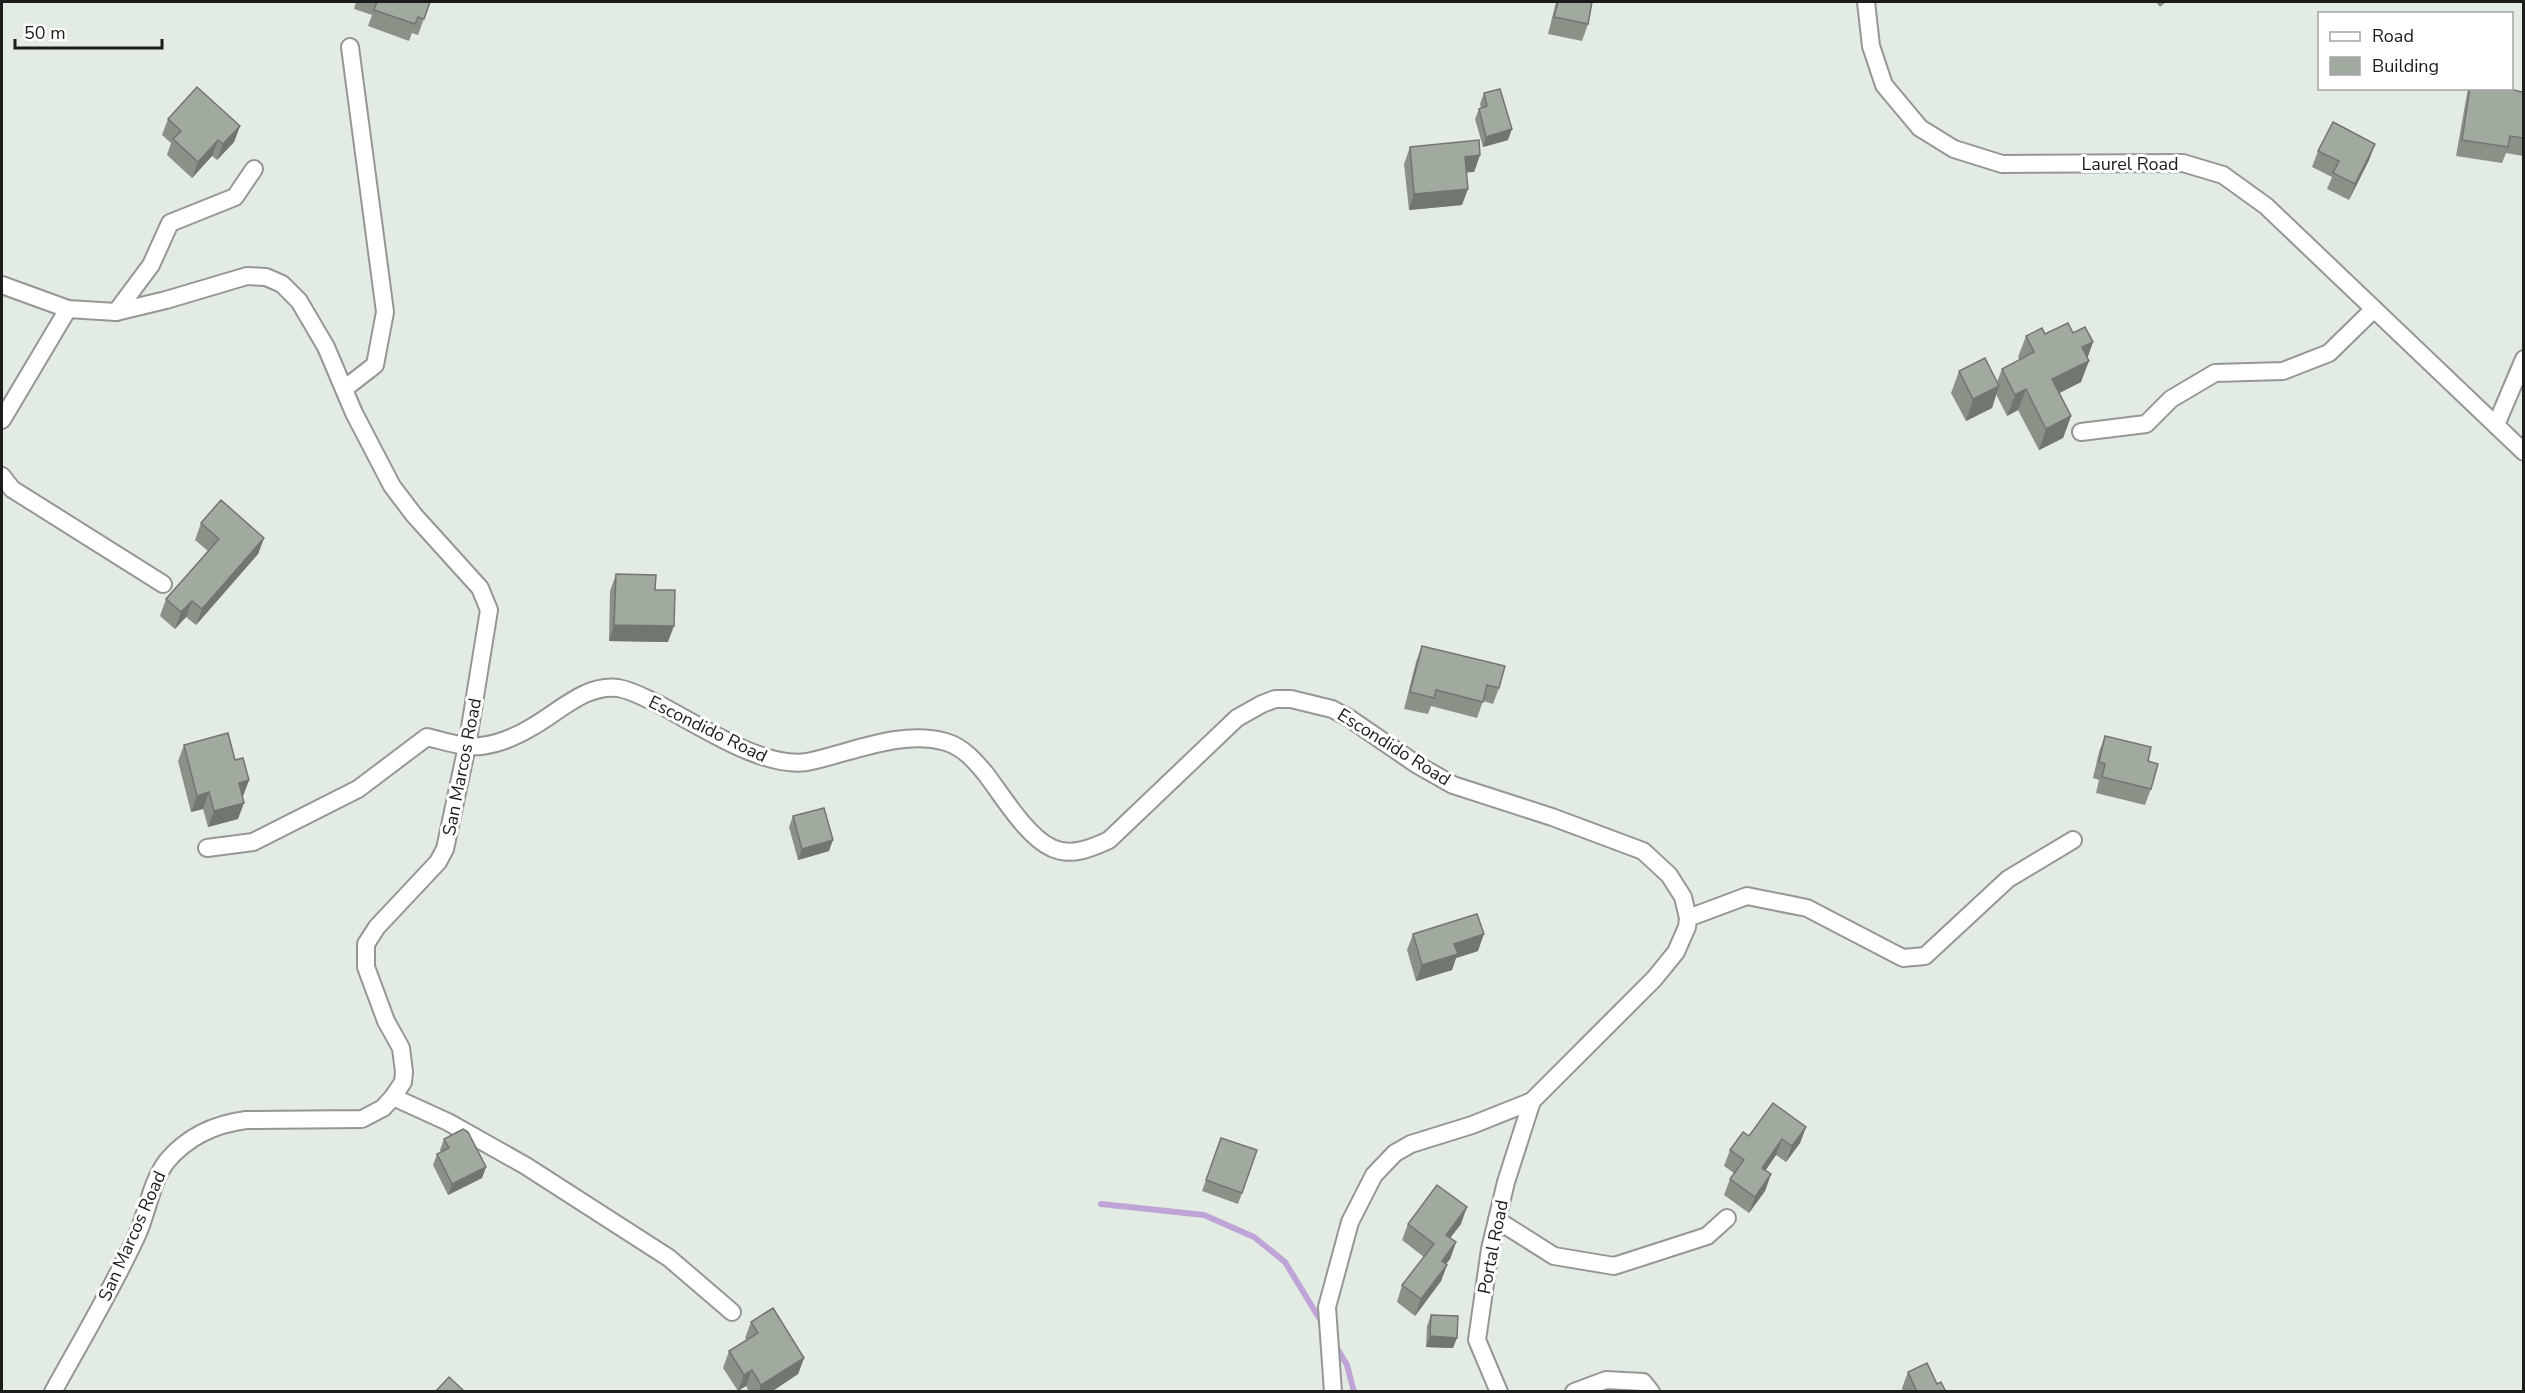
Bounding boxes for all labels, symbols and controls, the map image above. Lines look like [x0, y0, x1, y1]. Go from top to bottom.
scale bar [15, 12, 162, 50]
legend [2318, 12, 2513, 90]
text: 50 m [24, 21, 66, 45]
text: Road [2372, 24, 2414, 48]
text: Building [2372, 54, 2439, 78]
street label: Laurel Road [2081, 152, 2179, 176]
street label: Escondido Road [645, 690, 771, 768]
street label: San Marcos Road [437, 696, 487, 838]
street label: Escondido Road [1333, 703, 1455, 791]
street label: San Marcos Road [93, 1167, 171, 1305]
street label: Portal Road [1472, 1198, 1514, 1296]

